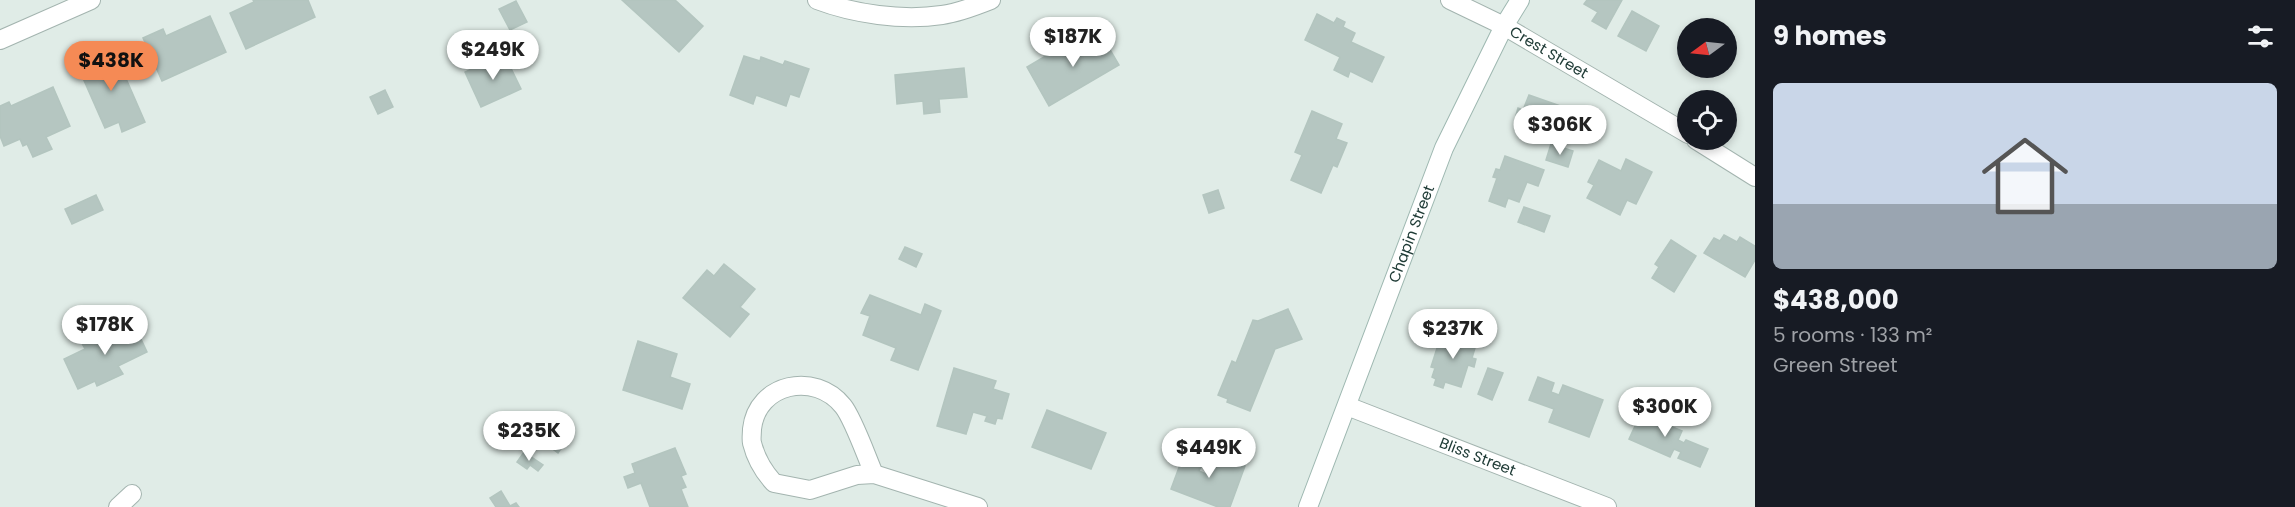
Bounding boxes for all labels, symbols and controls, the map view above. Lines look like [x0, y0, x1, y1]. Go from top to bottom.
pin: $187K [1031, 17, 1115, 68]
north arrow [1677, 18, 1737, 78]
map controls [1677, 18, 1737, 150]
text: 9 homes [1773, 18, 1887, 54]
icon: filters [2244, 20, 2277, 53]
street label: Crest Street [1506, 21, 1592, 83]
text: $187K [1044, 22, 1102, 50]
pin: $249K [451, 30, 535, 81]
text: $249K [461, 35, 525, 63]
pin: $438K [69, 41, 153, 92]
text: $438K [78, 46, 144, 74]
button: locate [1677, 90, 1737, 150]
pin: $306K [1518, 105, 1602, 156]
text: $306K [1528, 110, 1592, 138]
icon: home [1971, 122, 2079, 230]
street label: Chapin Street [1383, 182, 1439, 286]
text: $438,000 [1773, 282, 1899, 318]
pin: $178K [63, 305, 147, 356]
pin: $237K [1411, 309, 1495, 360]
text: $178K [76, 310, 134, 338]
text: $237K [1422, 314, 1484, 342]
text: 5 rooms · 133 m² [1773, 321, 1932, 349]
text: Green Street [1773, 351, 1898, 379]
pin: $300K [1623, 387, 1707, 438]
text: $300K [1632, 392, 1698, 420]
pin: $235K [487, 411, 571, 462]
text: $235K [497, 416, 561, 444]
pin: $449K [1167, 428, 1251, 479]
street label: Bliss Street [1436, 432, 1519, 481]
text: $449K [1176, 433, 1242, 461]

